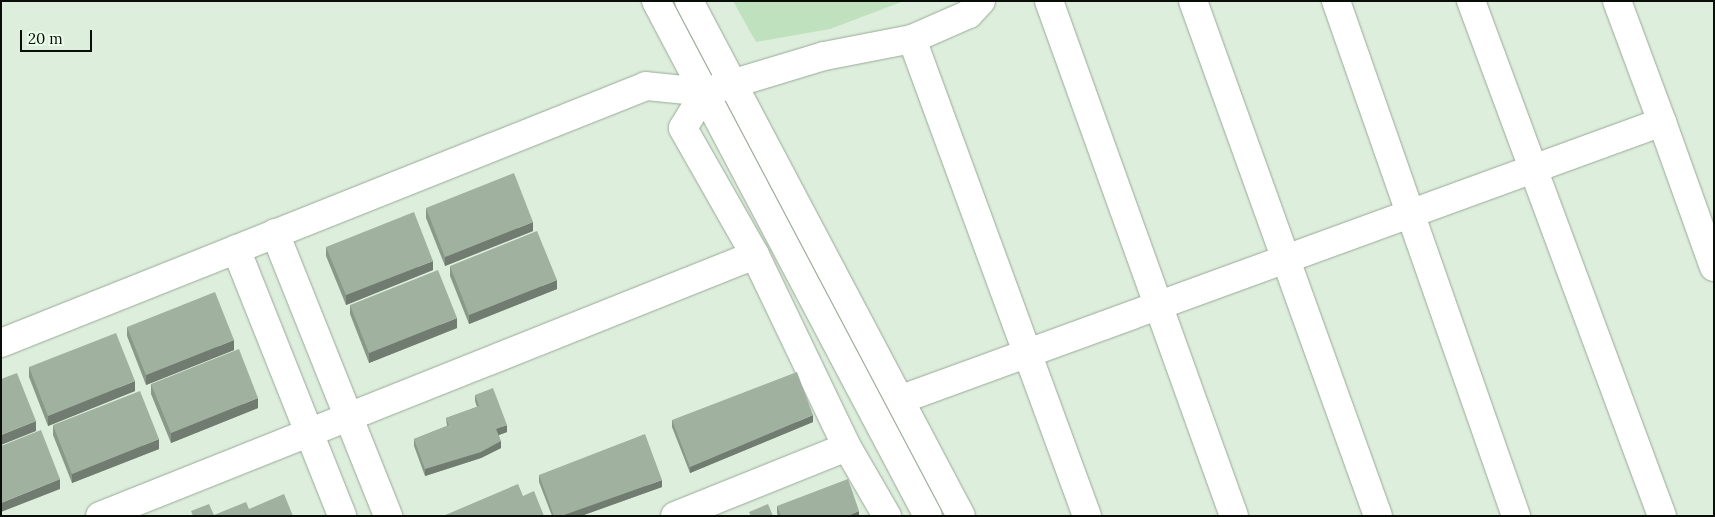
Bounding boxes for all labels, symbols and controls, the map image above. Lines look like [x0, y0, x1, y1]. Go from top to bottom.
scale bar [22, 20, 95, 52]
text: 20 m [28, 29, 63, 48]

